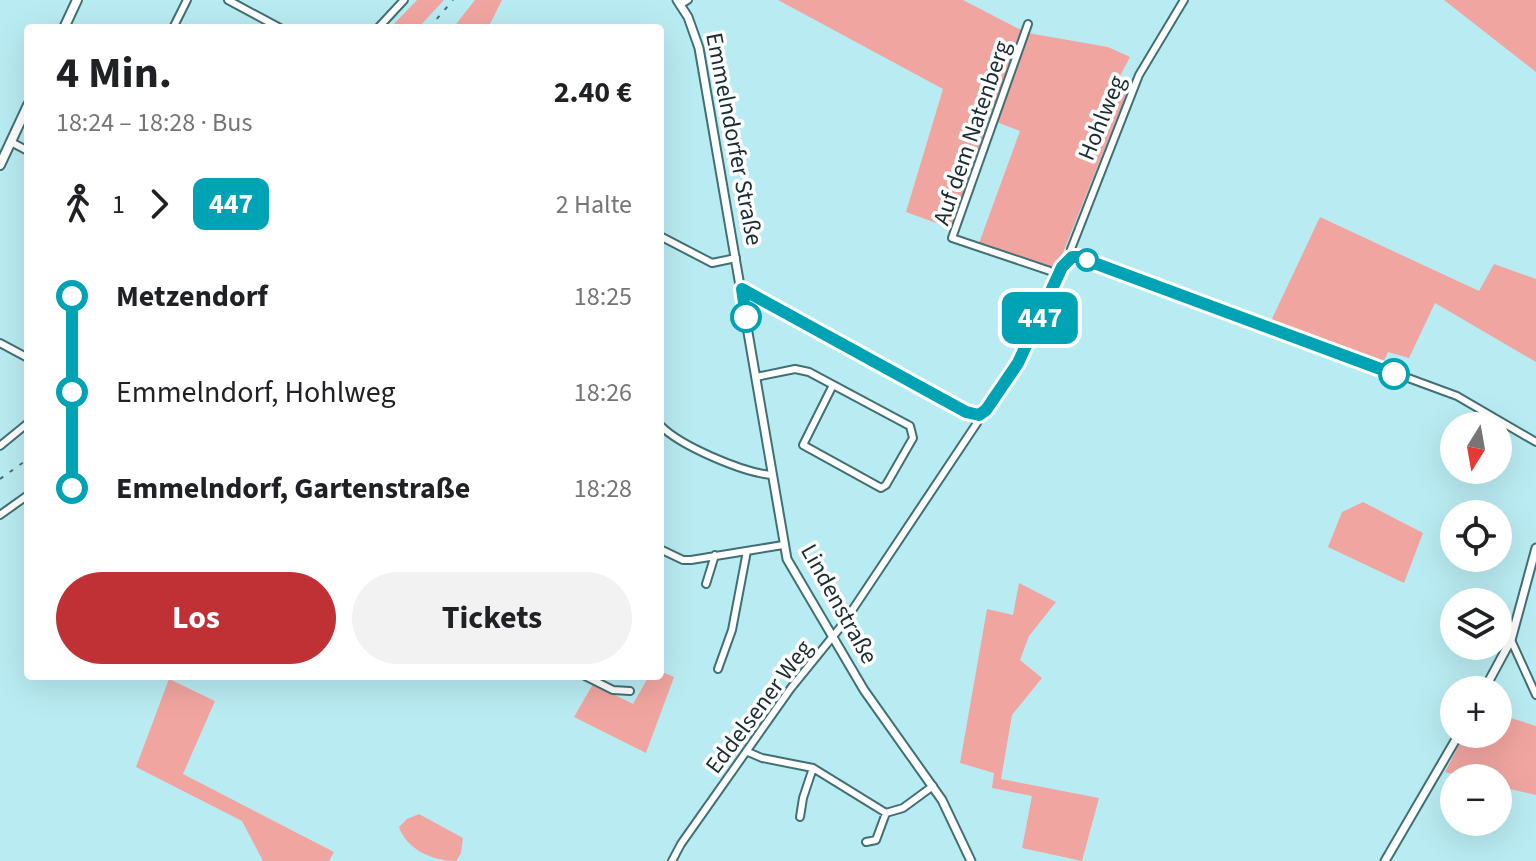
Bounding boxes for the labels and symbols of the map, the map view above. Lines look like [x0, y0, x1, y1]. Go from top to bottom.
street label: Emmelndorfer Straße [696, 30, 772, 248]
street label: Auf dem Natenberg [924, 36, 1020, 230]
street label: Hohlweg [1069, 70, 1135, 166]
unlabelled marker [1076, 249, 1098, 271]
line badge: 447 [994, 292, 1086, 344]
unlabelled marker [731, 302, 761, 332]
unlabelled marker [1379, 359, 1409, 389]
north arrow [1440, 412, 1512, 484]
street label: Lindenstraße [792, 538, 886, 670]
street label: Eddelsener Weg [697, 633, 821, 781]

